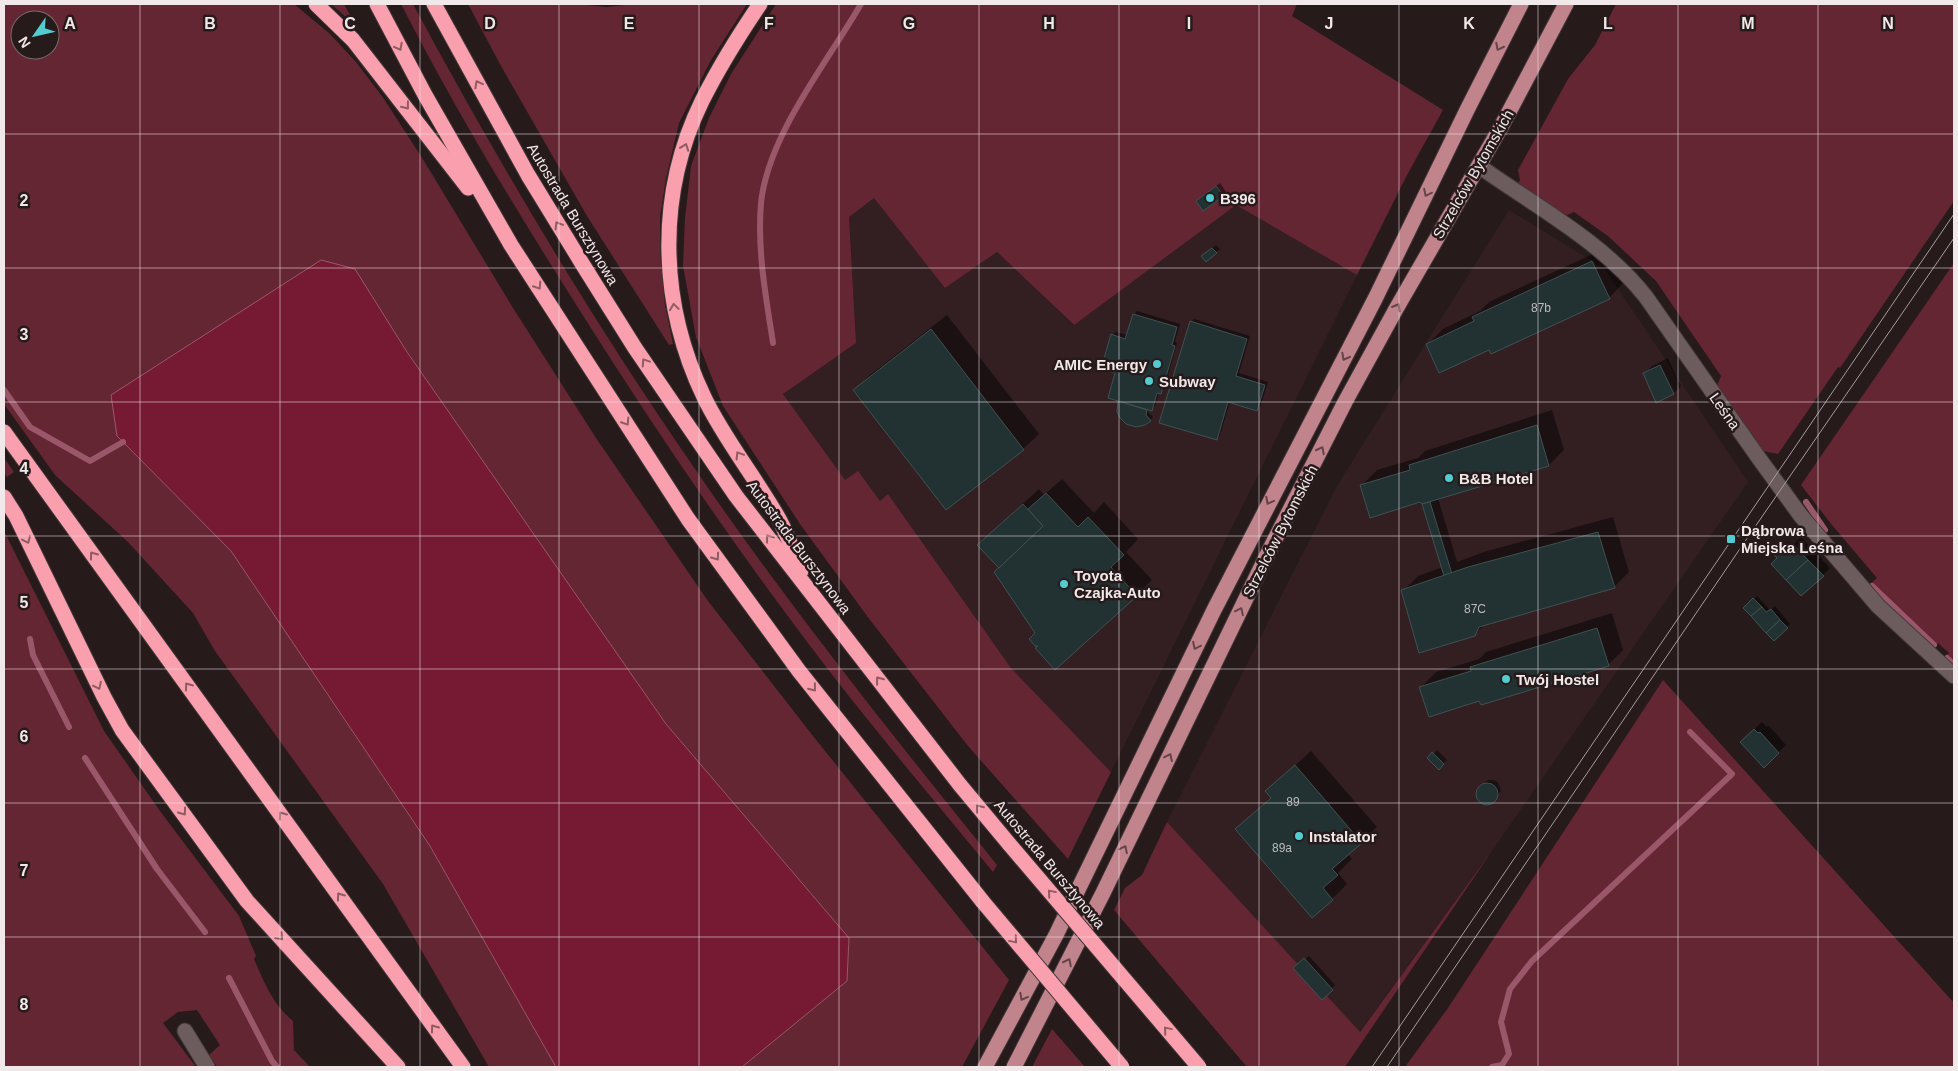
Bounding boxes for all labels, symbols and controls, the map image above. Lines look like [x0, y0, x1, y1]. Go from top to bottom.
north arrow [10, 10, 60, 60]
text: A [64, 15, 76, 32]
text: B [204, 15, 216, 32]
text: C [344, 15, 356, 32]
text: D [484, 15, 496, 32]
text: E [624, 15, 635, 32]
text: F [764, 15, 774, 32]
text: G [903, 15, 915, 32]
text: H [1043, 15, 1055, 32]
text: I [1187, 15, 1191, 32]
text: J [1325, 15, 1333, 32]
text: K [1463, 15, 1475, 32]
text: L [1603, 15, 1613, 32]
text: M [1741, 15, 1755, 32]
text: N [1882, 15, 1894, 32]
text: N [15, 34, 34, 51]
one-way arrow [393, 42, 403, 51]
one-way arrow [1495, 42, 1505, 51]
one-way arrow [474, 80, 484, 89]
one-way arrow [400, 100, 408, 109]
street label: Strzelców Bytomskich [1429, 107, 1517, 241]
street label: Autostrada Bursztynowa [524, 140, 622, 289]
one-way arrow [679, 143, 689, 152]
one-way arrow [1423, 188, 1433, 197]
place label: B396 [1220, 190, 1256, 207]
text: 2 [20, 192, 29, 209]
marker: B396 [1204, 192, 1216, 204]
one-way arrow [555, 222, 565, 231]
one-way arrow [532, 280, 541, 289]
house number: 87b [1531, 301, 1551, 315]
one-way arrow [669, 303, 680, 311]
one-way arrow [1391, 303, 1401, 312]
text: 3 [20, 326, 29, 343]
one-way arrow [1341, 352, 1351, 361]
place label: AMIC Energy [1054, 356, 1148, 373]
marker: AMIC Energy [1151, 358, 1163, 370]
one-way arrow [642, 359, 652, 368]
place label: Subway [1159, 373, 1216, 390]
marker: Subway [1143, 375, 1155, 387]
street label: Leśna [1706, 389, 1744, 433]
one-way arrow [620, 417, 629, 426]
one-way arrow [1315, 446, 1325, 455]
one-way arrow [735, 451, 745, 460]
text: 4 [20, 460, 29, 477]
street label: Strzelców Bytomskich [1239, 462, 1321, 600]
place label: B&B Hotel [1459, 470, 1533, 487]
marker: B&B Hotel [1443, 472, 1455, 484]
street label: Autostrada Bursztynowa [743, 477, 855, 618]
one-way arrow [1265, 496, 1275, 505]
place label: Dąbrowa Miejska Leśna [1741, 522, 1843, 556]
marker: Dąbrowa Miejska Leśna [1725, 533, 1737, 545]
one-way arrow [766, 534, 775, 544]
one-way arrow [21, 535, 32, 544]
one-way arrow [710, 551, 719, 561]
one-way arrow [90, 552, 98, 561]
place label: Toyota Czajka-Auto [1074, 567, 1161, 601]
marker: Toyota Czajka-Auto [1058, 578, 1070, 590]
text: 5 [20, 594, 29, 611]
house number: 87C [1464, 602, 1486, 616]
one-way arrow [1234, 607, 1244, 616]
one-way arrow [1192, 641, 1202, 650]
place label: Twój Hostel [1516, 671, 1599, 688]
marker: Twój Hostel [1500, 673, 1512, 685]
one-way arrow [876, 676, 885, 686]
one-way arrow [92, 681, 103, 690]
one-way arrow [807, 682, 815, 691]
one-way arrow [186, 683, 194, 692]
text: 6 [20, 728, 29, 745]
one-way arrow [1163, 753, 1173, 762]
house number: 89 [1286, 795, 1300, 809]
street label: Autostrada Bursztynowa [991, 796, 1109, 932]
one-way arrow [977, 805, 985, 814]
one-way arrow [177, 806, 185, 815]
one-way arrow [279, 812, 288, 821]
place label: Instalator [1309, 828, 1377, 845]
marker: Instalator [1293, 830, 1305, 842]
house number: 89a [1272, 841, 1292, 855]
one-way arrow [1118, 845, 1129, 854]
text: 7 [20, 862, 29, 879]
one-way arrow [1048, 890, 1056, 899]
one-way arrow [337, 892, 346, 901]
one-way arrow [274, 931, 283, 940]
one-way arrow [1009, 934, 1018, 943]
one-way arrow [1062, 958, 1072, 967]
one-way arrow [1019, 992, 1029, 1001]
text: 8 [20, 996, 29, 1013]
one-way arrow [432, 1025, 440, 1034]
one-way arrow [1165, 1027, 1173, 1036]

